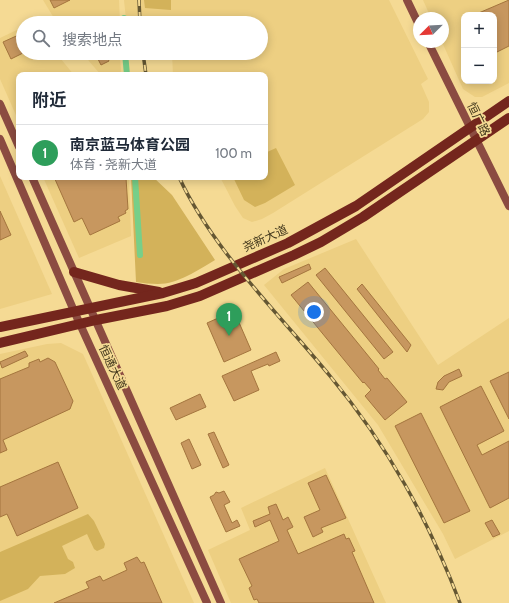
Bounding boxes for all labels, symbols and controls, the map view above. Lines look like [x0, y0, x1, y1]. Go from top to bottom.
north arrow [413, 12, 449, 48]
map controls [461, 12, 497, 84]
button: + [461, 12, 497, 48]
search box [16, 16, 268, 60]
icon: search [30, 27, 52, 49]
text: 搜索地点 [62, 31, 122, 49]
button: − [461, 48, 497, 84]
text: 附近 [32, 90, 66, 110]
street label: 恒广路 [464, 100, 494, 138]
text: 南京蓝马体育公园 [70, 136, 190, 154]
text: 1 [43, 145, 47, 161]
text: 100 m [215, 145, 252, 161]
text: 体育 · 尧新大道 [70, 156, 157, 172]
street label: 尧新大道 [240, 221, 290, 255]
your location [304, 302, 324, 322]
pin: 1 [216, 303, 242, 336]
street label: 恒通大道 [96, 342, 130, 392]

